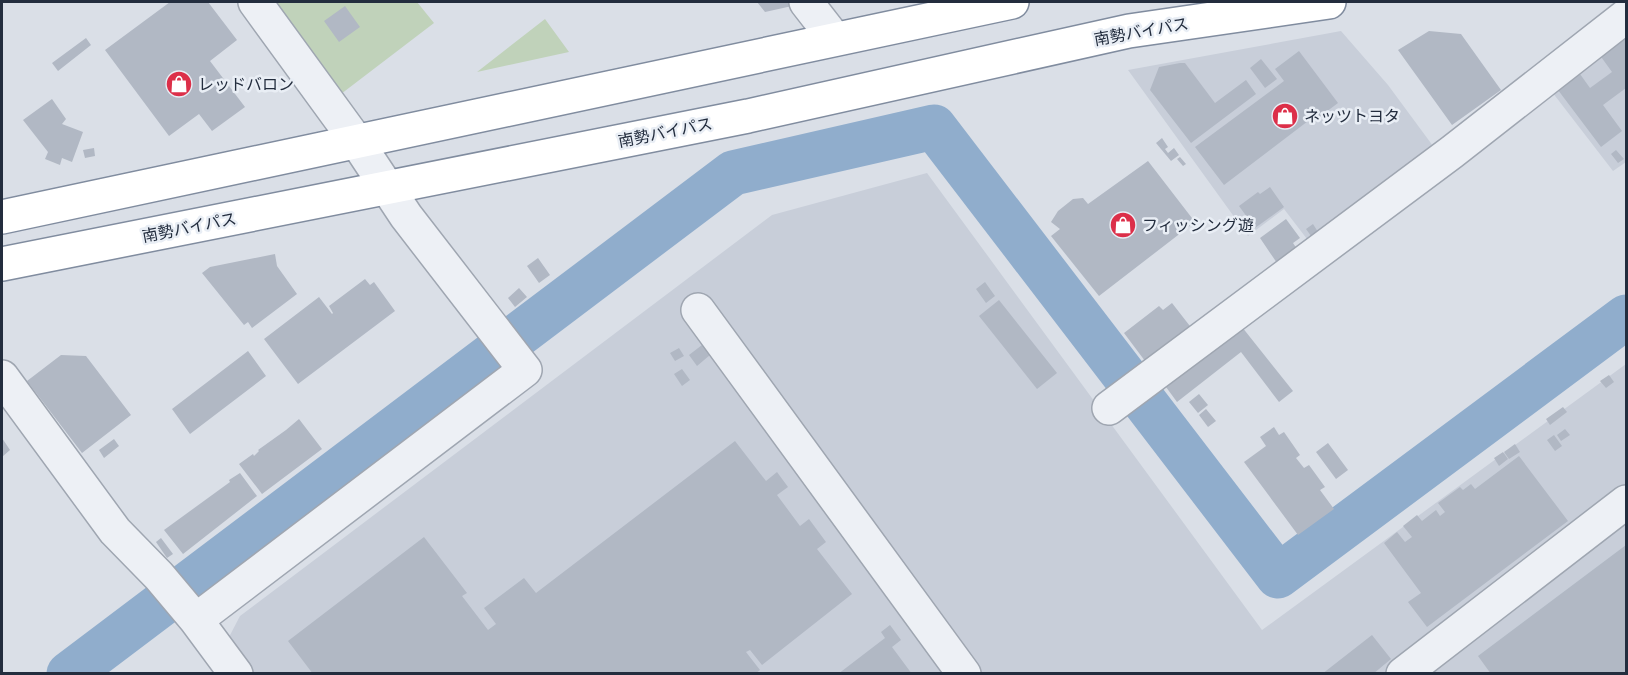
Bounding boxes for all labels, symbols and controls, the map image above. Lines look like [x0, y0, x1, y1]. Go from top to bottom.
street label: 南勢バイパス [1092, 13, 1190, 48]
shop icon: レッドバロン [164, 69, 194, 99]
place label: レッドバロン [198, 74, 294, 93]
shop icon: ネッツトヨタ [1270, 101, 1300, 131]
place label: ネッツトヨタ [1304, 106, 1400, 125]
street label: 南勢バイパス [616, 113, 714, 150]
street label: 南勢バイパス [140, 208, 238, 245]
shop icon: フィッシング遊 [1108, 210, 1138, 240]
place label: フィッシング遊 [1142, 215, 1254, 234]

